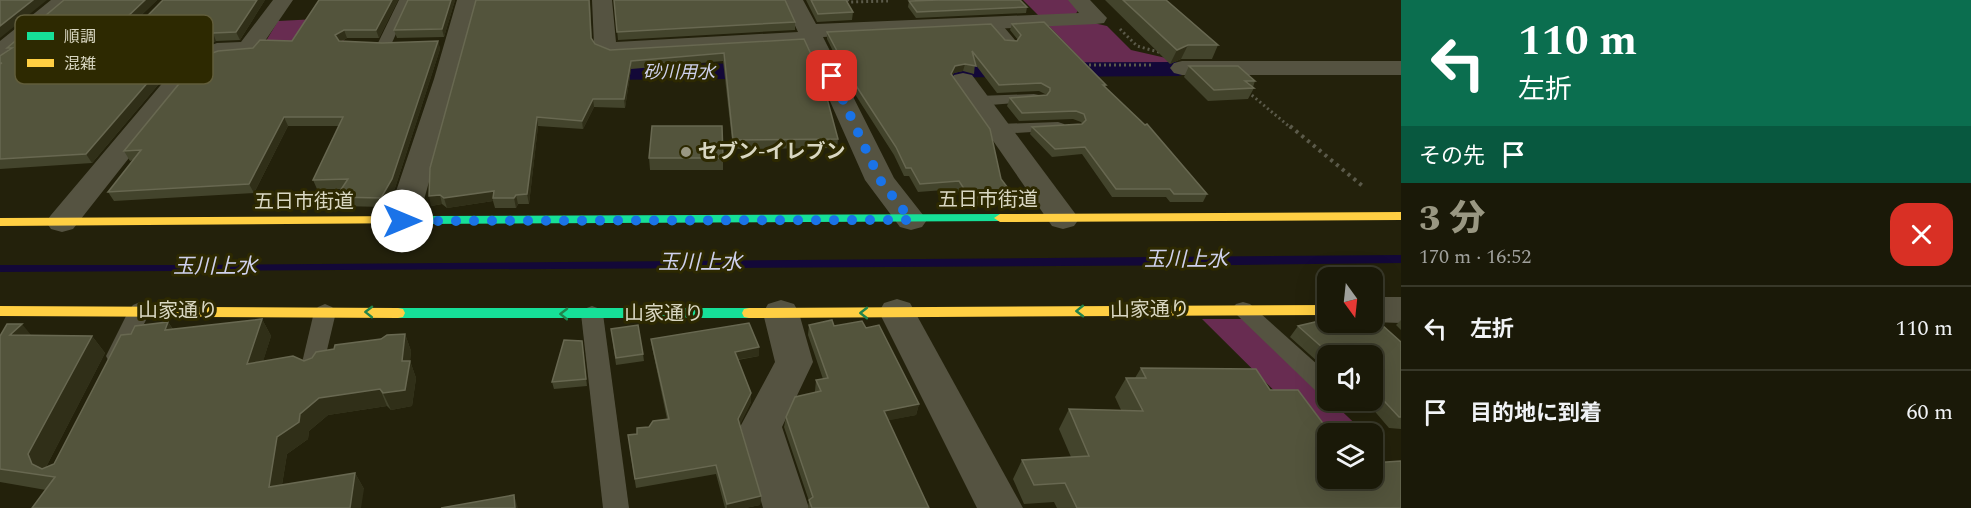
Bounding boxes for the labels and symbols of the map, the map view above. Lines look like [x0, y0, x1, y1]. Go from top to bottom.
legend [15, 15, 213, 84]
text: 順調 [64, 25, 96, 49]
pin [806, 50, 857, 101]
text: 混雑 [64, 52, 96, 76]
water label: 砂川用水 [643, 59, 717, 86]
place label: セブン-イレブン [698, 137, 845, 167]
marker: セブン-イレブン [679, 145, 693, 159]
street label: 五日市街道 [938, 185, 1038, 215]
street label: 五日市街道 [254, 187, 354, 217]
position arrow [370, 189, 434, 253]
water label: 玉川上水 [1144, 244, 1230, 276]
water label: 玉川上水 [658, 247, 744, 279]
water label: 玉川上水 [173, 251, 259, 283]
north arrow [1317, 267, 1383, 333]
street label: 山家通り [1110, 294, 1190, 326]
street label: 山家通り [138, 296, 218, 326]
street label: 山家通り [624, 299, 704, 329]
one-way arrow [1076, 304, 1085, 317]
one-way arrow [365, 306, 374, 318]
one-way arrow [860, 307, 869, 319]
one-way arrow [560, 308, 569, 320]

